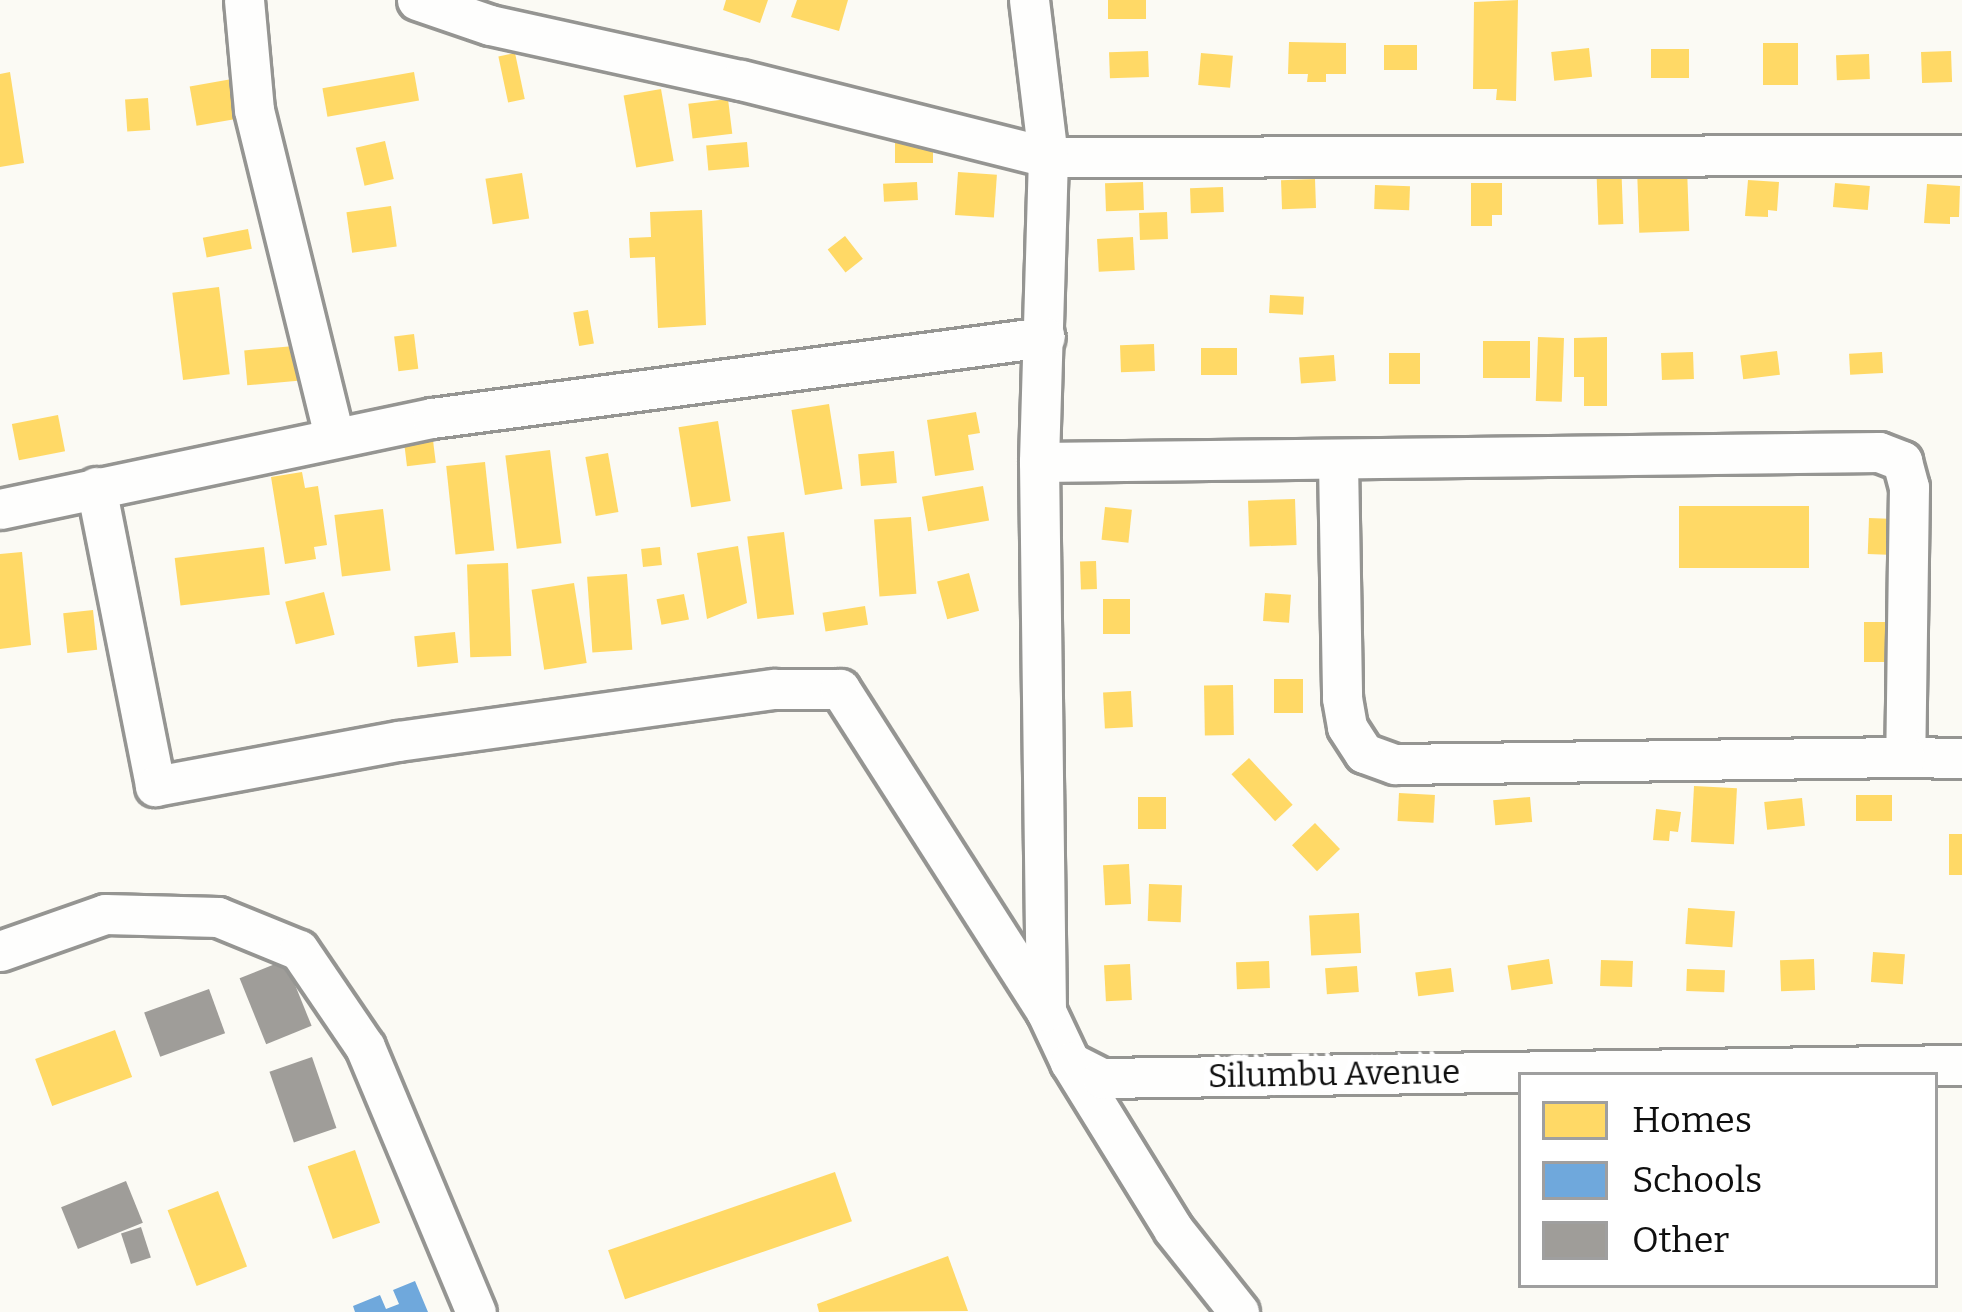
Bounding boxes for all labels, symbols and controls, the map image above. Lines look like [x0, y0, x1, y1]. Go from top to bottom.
street label: Silumbu Avenue [1208, 1053, 1460, 1097]
legend [1518, 1072, 1938, 1288]
text: Homes [1632, 1098, 1752, 1142]
text: Schools [1632, 1158, 1762, 1202]
text: Other [1632, 1218, 1729, 1262]

